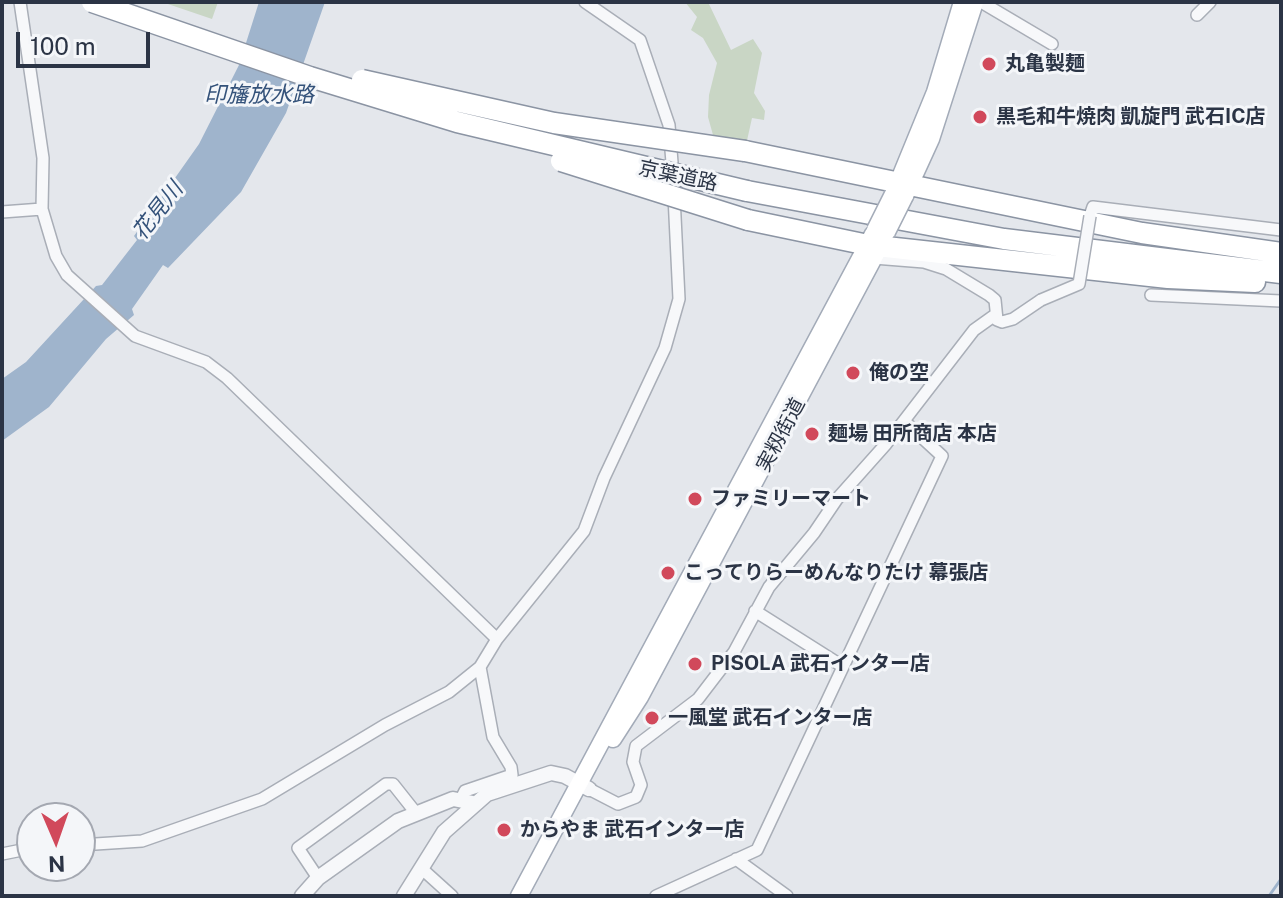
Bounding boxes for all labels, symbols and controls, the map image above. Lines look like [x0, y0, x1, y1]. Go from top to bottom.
scale bar [20, 16, 154, 66]
text: 100 m [30, 32, 96, 60]
place label: 丸亀製麺 [1005, 52, 1085, 76]
marker: 丸亀製麺 [980, 55, 998, 73]
water label: 印旛放水路 [204, 82, 314, 108]
place label: 黒毛和牛焼肉 凱旋門 武石IC店 [996, 105, 1266, 129]
marker: 黒毛和牛焼肉 凱旋門 武石IC店 [971, 108, 989, 126]
street label: 京葉道路 [636, 156, 720, 196]
water label: 花見川 [127, 177, 189, 245]
place label: 俺の空 [869, 361, 929, 385]
marker: 俺の空 [844, 364, 862, 382]
street label: 実籾街道 [752, 394, 810, 476]
place label: 麺場 田所商店 本店 [828, 422, 997, 446]
marker: 麺場 田所商店 本店 [803, 425, 821, 443]
place label: ファミリーマート [711, 487, 871, 511]
marker: ファミリーマート [686, 490, 704, 508]
place label: こってりらーめんなりたけ 幕張店 [684, 561, 989, 585]
marker: こってりらーめんなりたけ 幕張店 [659, 564, 677, 582]
place label: PISOLA 武石インター店 [711, 652, 930, 676]
marker: PISOLA 武石インター店 [686, 655, 704, 673]
place label: 一風堂 武石インター店 [668, 706, 873, 730]
marker: 一風堂 武石インター店 [643, 709, 661, 727]
north arrow [16, 802, 96, 882]
place label: からやま 武石インター店 [520, 818, 745, 842]
marker: からやま 武石インター店 [495, 821, 513, 839]
text: N [48, 851, 66, 877]

